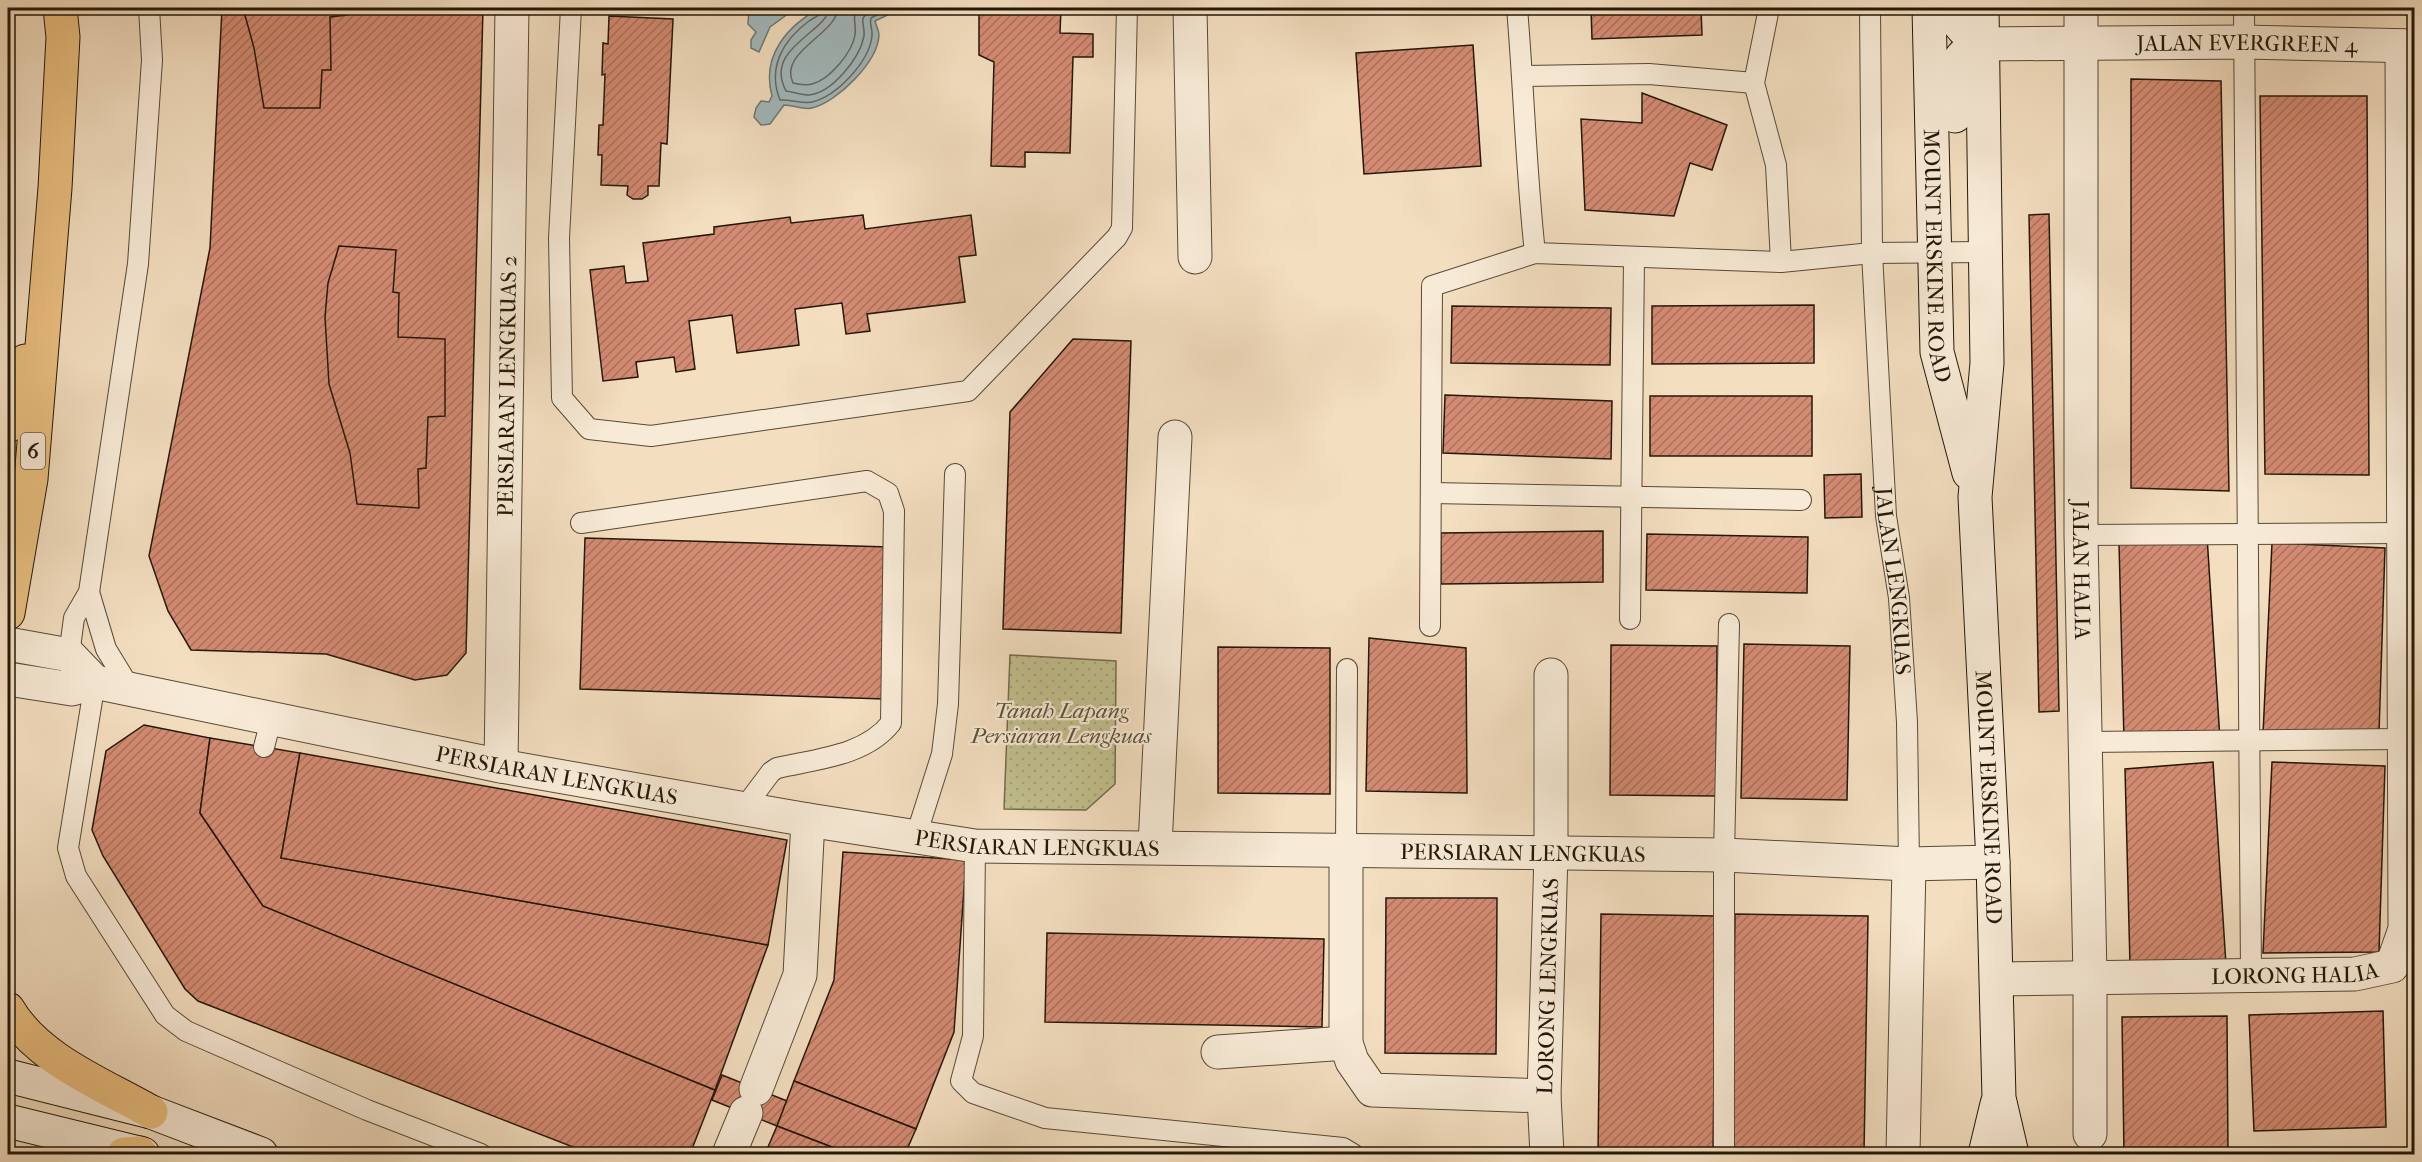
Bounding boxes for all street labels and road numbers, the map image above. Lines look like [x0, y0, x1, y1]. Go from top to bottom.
street label: JALAN EVERGREEN 4 [2134, 30, 2359, 59]
street label: MOUNT ERSKINE ROAD [1918, 129, 1957, 385]
street label: PERSIARAN LENGKUAS 2 [493, 255, 522, 517]
road number: 6 [21, 433, 45, 469]
street label: JALAN LENGKUAS [1870, 485, 1916, 676]
street label: JALAN HALIA [2067, 498, 2095, 641]
street label: MOUNT ERSKINE ROAD [1970, 670, 2007, 924]
street label: PERSIARAN LENGKUAS [433, 741, 680, 811]
street label: PERSIARAN LENGKUAS [913, 825, 1160, 862]
street label: PERSIARAN LENGKUAS [1400, 839, 1646, 868]
street label: LORONG LENGKUAS [1532, 877, 1564, 1095]
street label: LORONG HALIA [2211, 957, 2382, 990]

